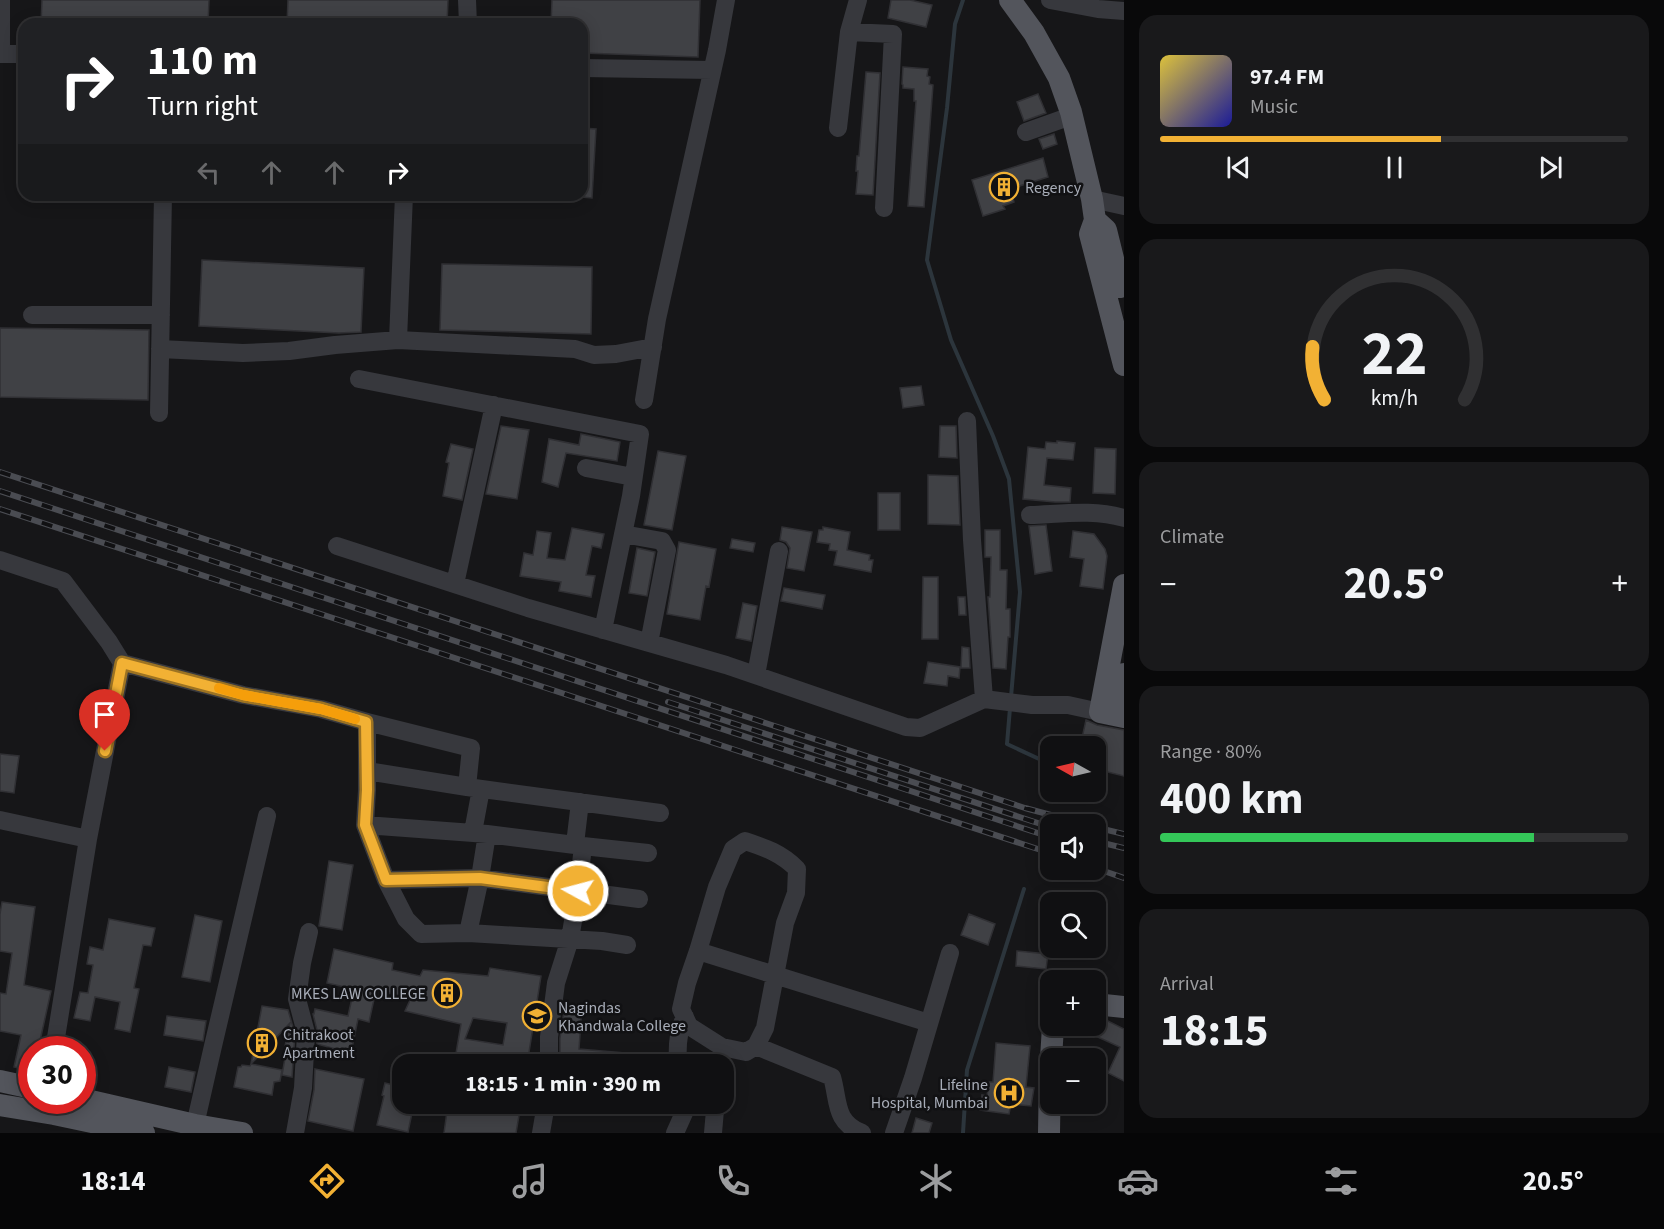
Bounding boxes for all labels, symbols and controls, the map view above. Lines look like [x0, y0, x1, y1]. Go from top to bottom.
text: 110 m [147, 31, 258, 91]
icon: right [48, 42, 126, 120]
text: 97.4 FM [1250, 61, 1324, 93]
text: Turn right [147, 87, 258, 126]
text: Music [1250, 93, 1298, 121]
icon: previous [1222, 151, 1255, 184]
icon: pause [1378, 151, 1411, 184]
icon: next [1534, 151, 1567, 184]
icon: left [192, 156, 225, 189]
icon: ahead [255, 156, 288, 189]
icon: ahead [318, 156, 351, 189]
icon: right [381, 156, 414, 189]
building icon: Regency [988, 171, 1020, 203]
place label: Regency [1025, 177, 1082, 199]
text: 22 [1361, 310, 1427, 399]
text: km/h [1370, 383, 1418, 414]
text: Climate [1160, 523, 1224, 551]
text: 20.5° [1343, 552, 1445, 616]
text: − [1160, 561, 1176, 608]
text: + [1612, 561, 1628, 608]
pin [79, 689, 130, 751]
icon: arrive [88, 698, 121, 731]
north arrow [1040, 736, 1106, 802]
map controls [1040, 736, 1106, 1114]
text: Range · 80% [1160, 738, 1261, 766]
text: 400 km [1160, 767, 1304, 831]
button: sound [1040, 814, 1106, 880]
position arrow [546, 859, 610, 923]
button: search [1040, 892, 1106, 958]
button: + [1040, 970, 1106, 1036]
text: Arrival [1160, 970, 1214, 998]
building icon: MKES LAW COLLEGE [431, 977, 463, 1009]
place label: MKES LAW COLLEGE [291, 983, 426, 1005]
place label: Nagindas Khandwala College [558, 997, 686, 1037]
text: 18:15 [1160, 999, 1269, 1063]
school or university icon: Nagindas Khandwala College [521, 1000, 553, 1032]
place label: Chitrakoot Apartment [283, 1024, 355, 1064]
building icon: Chitrakoot Apartment [246, 1027, 278, 1059]
speed limit sign: 30 [18, 1036, 96, 1114]
button: − [1040, 1048, 1106, 1114]
text: 18:15 · 1 min · 390 m [465, 1068, 661, 1100]
place label: Lifeline Hospital, Mumbai [871, 1074, 988, 1114]
hospital icon: Lifeline Hospital, Mumbai [993, 1077, 1025, 1109]
icon: directions [306, 1160, 348, 1202]
icon: music [509, 1160, 551, 1202]
icon: phone [712, 1160, 754, 1202]
icon: climate [915, 1160, 957, 1202]
icon: car [1117, 1160, 1159, 1202]
icon: filters [1320, 1160, 1362, 1202]
text: 18:14 [80, 1162, 146, 1201]
text: 20.5° [1523, 1162, 1584, 1201]

